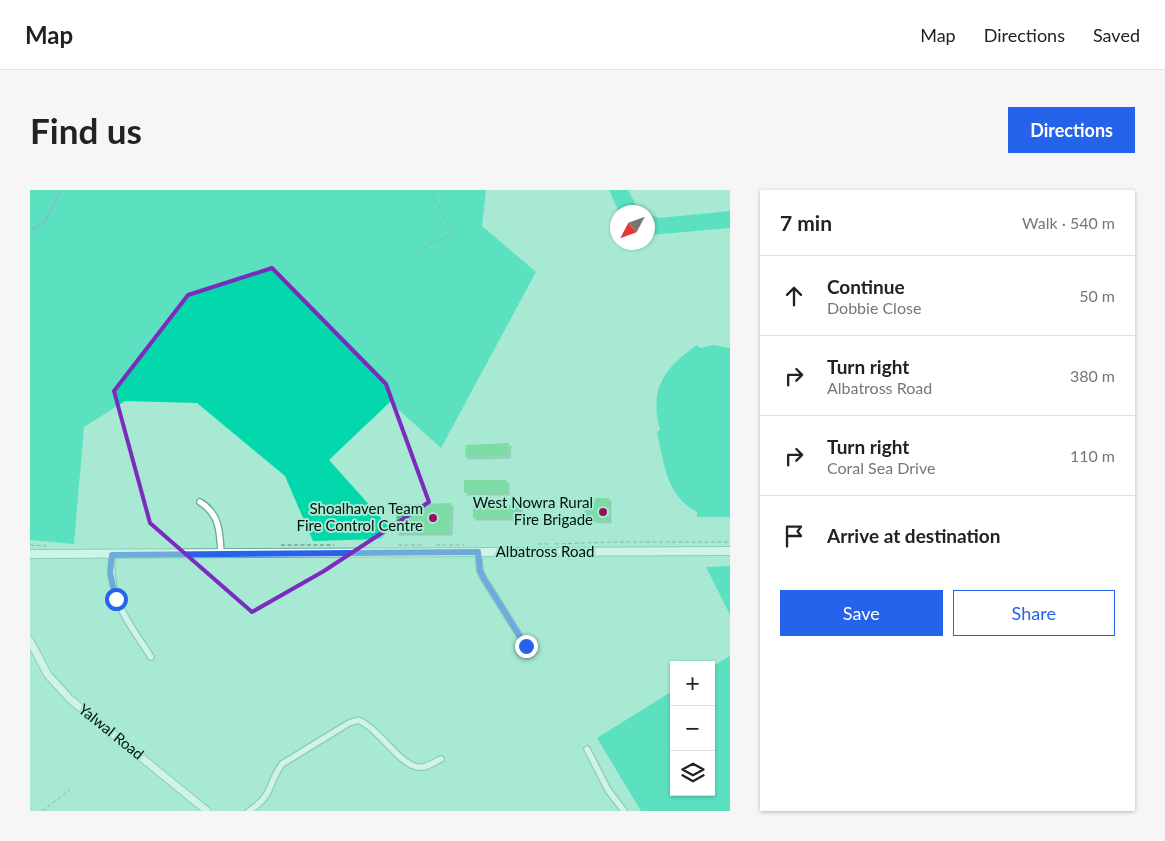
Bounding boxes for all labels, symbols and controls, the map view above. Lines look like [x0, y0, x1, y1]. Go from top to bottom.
text: Map [25, 20, 73, 49]
text: Map [920, 24, 956, 46]
text: Directions [984, 24, 1065, 46]
text: Saved [1093, 24, 1140, 46]
button: Directions [1008, 107, 1135, 153]
text: Find us [30, 109, 142, 151]
north arrow [610, 205, 655, 250]
text: 7 min [780, 210, 832, 235]
text: Walk · 540 m [1022, 213, 1115, 232]
text: Continue [827, 275, 905, 298]
icon: ahead [780, 282, 808, 310]
text: 50 m [1079, 286, 1115, 305]
text: Dobbie Close [827, 298, 921, 317]
text: Turn right [827, 355, 909, 378]
icon: right [780, 362, 808, 390]
text: 380 m [1070, 366, 1115, 385]
text: Albatross Road [827, 378, 932, 397]
text: Turn right [827, 435, 909, 458]
icon: right [780, 442, 808, 470]
text: 110 m [1070, 446, 1115, 465]
text: Coral Sea Drive [827, 458, 935, 477]
place label: West Nowra Rural Fire Brigade [473, 493, 593, 528]
place label: Shoalhaven Team Fire Control Centre [296, 499, 423, 534]
marker: West Nowra Rural Fire Brigade [597, 506, 609, 518]
marker: Shoalhaven Team Fire Control Centre [427, 512, 439, 524]
icon: arrive [780, 522, 808, 550]
text: Arrive at destination [827, 524, 1000, 547]
street label: Albatross Road [496, 542, 594, 560]
route start [105, 588, 128, 611]
button: Save [780, 590, 943, 636]
button: Share [953, 590, 1115, 636]
route end [515, 635, 538, 658]
map controls [670, 661, 715, 796]
button: + [670, 661, 715, 706]
street label: Yalwal Road [75, 700, 148, 763]
button: − [670, 706, 715, 751]
button: layers [670, 751, 715, 796]

